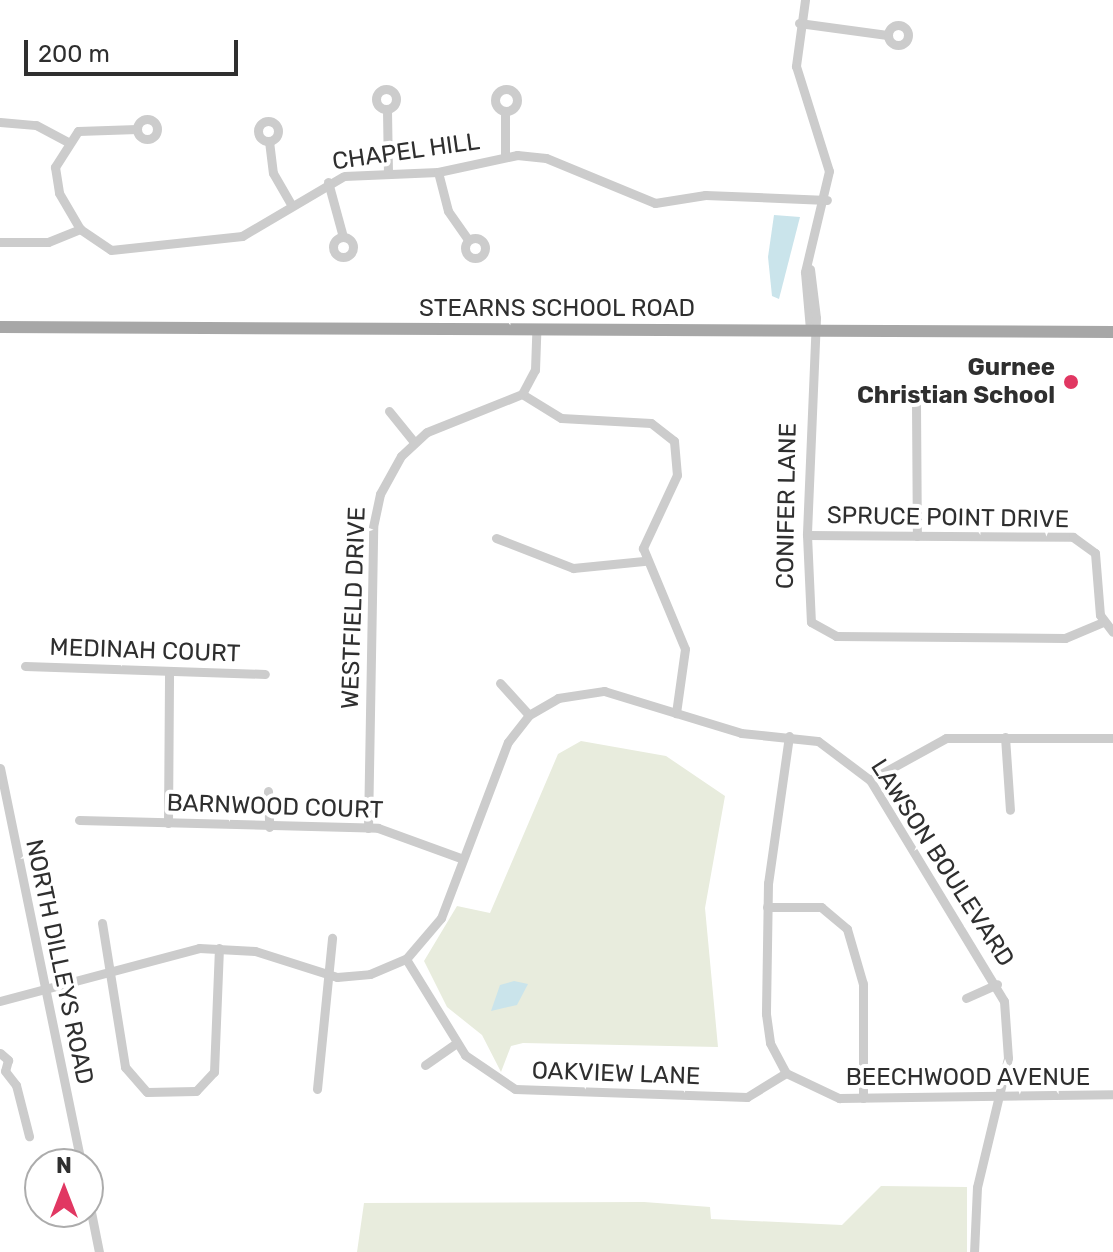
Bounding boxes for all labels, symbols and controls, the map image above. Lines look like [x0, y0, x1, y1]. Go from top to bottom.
scale bar [28, 24, 242, 74]
text: 200 m [38, 40, 110, 68]
street label: CHAPEL HILL [330, 127, 482, 177]
street label: STEARNS SCHOOL ROAD [419, 295, 695, 323]
place label: Gurnee Christian School [857, 354, 1055, 410]
marker: Gurnee Christian School [1062, 373, 1080, 391]
street label: CONIFER LANE [771, 423, 803, 589]
street label: SPRUCE POINT DRIVE [826, 501, 1070, 535]
street label: WESTFIELD DRIVE [336, 506, 372, 710]
street label: MEDINAH COURT [49, 633, 241, 669]
street label: LAWSON BOULEVARD [864, 754, 1020, 972]
street label: BARNWOOD COURT [166, 789, 384, 825]
street label: NORTH DILLEYS ROAD [19, 837, 99, 1087]
street label: OAKVIEW LANE [531, 1057, 701, 1091]
street label: BEECHWOOD AVENUE [845, 1064, 1091, 1092]
north arrow [24, 1148, 104, 1228]
text: N [56, 1152, 72, 1179]

